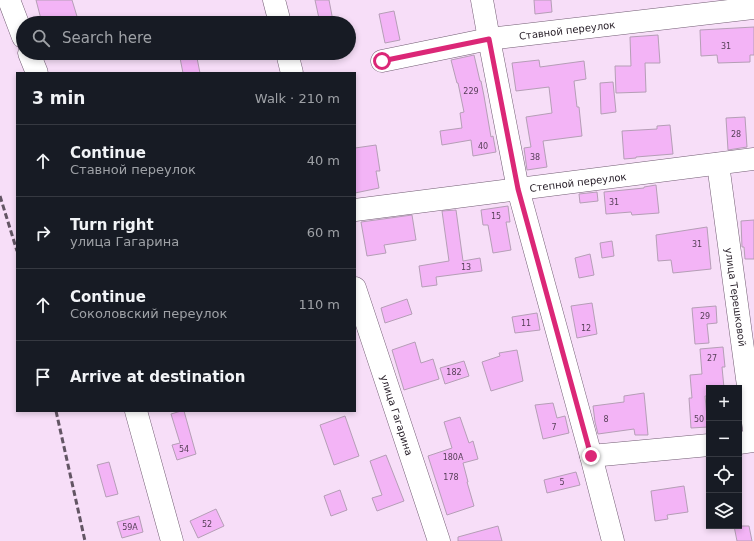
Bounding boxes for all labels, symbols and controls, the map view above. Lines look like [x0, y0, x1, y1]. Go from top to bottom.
search box [16, 16, 356, 60]
street label: Ставной переулок [518, 19, 616, 42]
icon: search [30, 27, 52, 49]
text: Search here [62, 29, 152, 47]
house number: 31 [721, 42, 731, 51]
route start [373, 52, 391, 70]
house number: 229 [463, 87, 479, 96]
text: 3 min [32, 88, 85, 108]
text: Walk · 210 m [255, 91, 340, 106]
house number: 28 [731, 130, 741, 139]
house number: 40 [478, 142, 488, 151]
text: Continue [70, 144, 146, 162]
icon: ahead [32, 150, 54, 172]
text: 40 m [307, 153, 340, 168]
house number: 38 [530, 153, 540, 162]
text: Ставной переулок [70, 162, 196, 177]
street label: Степной переулок [529, 171, 627, 194]
house number: 31 [609, 198, 619, 207]
house number: 15 [491, 212, 501, 221]
text: Turn right [70, 216, 154, 234]
icon: right [32, 222, 54, 244]
text: 60 m [307, 225, 340, 240]
text: улица Гагарина [70, 234, 179, 249]
house number: 31 [692, 240, 702, 249]
street label: улица Терешковой [723, 247, 748, 347]
house number: 13 [461, 263, 471, 272]
text: Continue [70, 288, 146, 306]
icon: ahead [32, 294, 54, 316]
text: 110 m [298, 297, 340, 312]
text: Соколовский переулок [70, 306, 227, 321]
house number: 29 [700, 312, 710, 321]
house number: 11 [521, 319, 531, 328]
house number: 12 [581, 324, 591, 333]
house number: 27 [707, 354, 717, 363]
icon: arrive [32, 366, 54, 388]
text: Arrive at destination [70, 368, 245, 386]
house number: 182 [446, 368, 462, 377]
street label: улица Гагарина [378, 373, 415, 457]
map controls [706, 385, 742, 529]
button: + [706, 385, 742, 421]
house number: 8 [603, 415, 609, 424]
house number: 50 [694, 415, 704, 424]
button: − [706, 421, 742, 457]
house number: 7 [551, 423, 557, 432]
house number: 54 [179, 445, 189, 454]
route end [582, 447, 600, 465]
house number: 180А [443, 453, 464, 462]
button: locate [706, 457, 742, 493]
house number: 178 [443, 473, 459, 482]
house number: 5 [559, 478, 565, 487]
button: layers [706, 493, 742, 529]
house number: 52 [202, 520, 212, 529]
house number: 59А [122, 523, 138, 532]

